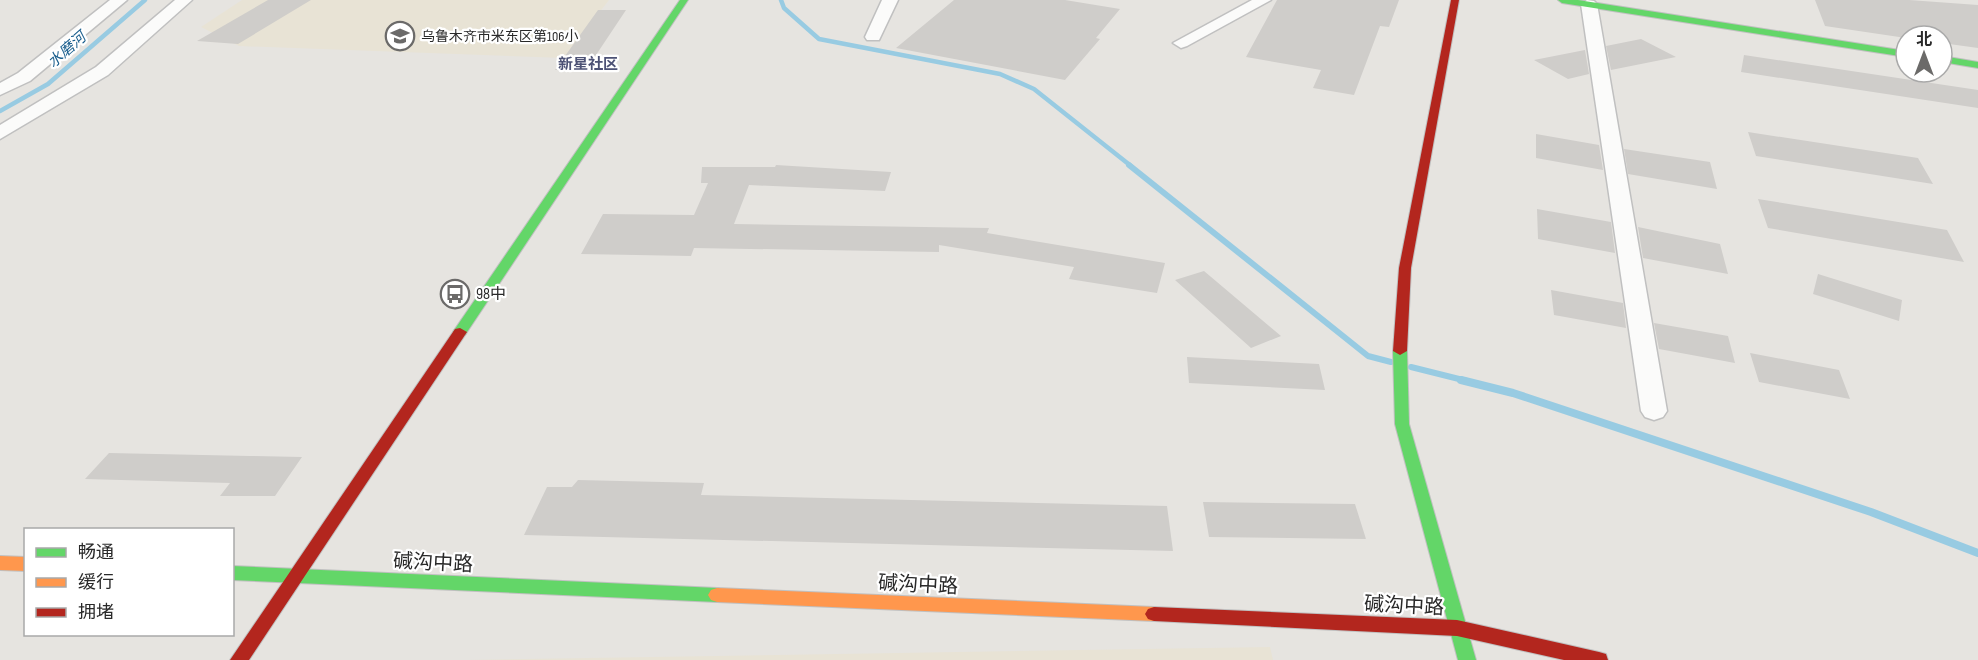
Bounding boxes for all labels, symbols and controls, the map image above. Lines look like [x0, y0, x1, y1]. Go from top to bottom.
school or university icon: 乌鲁木齐市米东区第106小 [384, 20, 416, 52]
north arrow [1894, 24, 1954, 84]
water label: 水磨河 [44, 26, 92, 72]
place label: 乌鲁木齐市米东区第106小 [421, 28, 578, 45]
text: 北 [1916, 31, 1932, 50]
district label: 新星社区 [558, 55, 618, 74]
bus stop icon: 98中 [439, 278, 471, 310]
place label: 98中 [476, 285, 506, 304]
legend [24, 528, 234, 636]
text: 畅通 [78, 542, 114, 563]
street label: 碱沟中路 [392, 549, 474, 577]
street label: 碱沟中路 [877, 571, 959, 599]
text: 缓行 [78, 572, 114, 593]
street label: 碱沟中路 [1363, 592, 1445, 620]
text: 拥堵 [78, 602, 114, 623]

